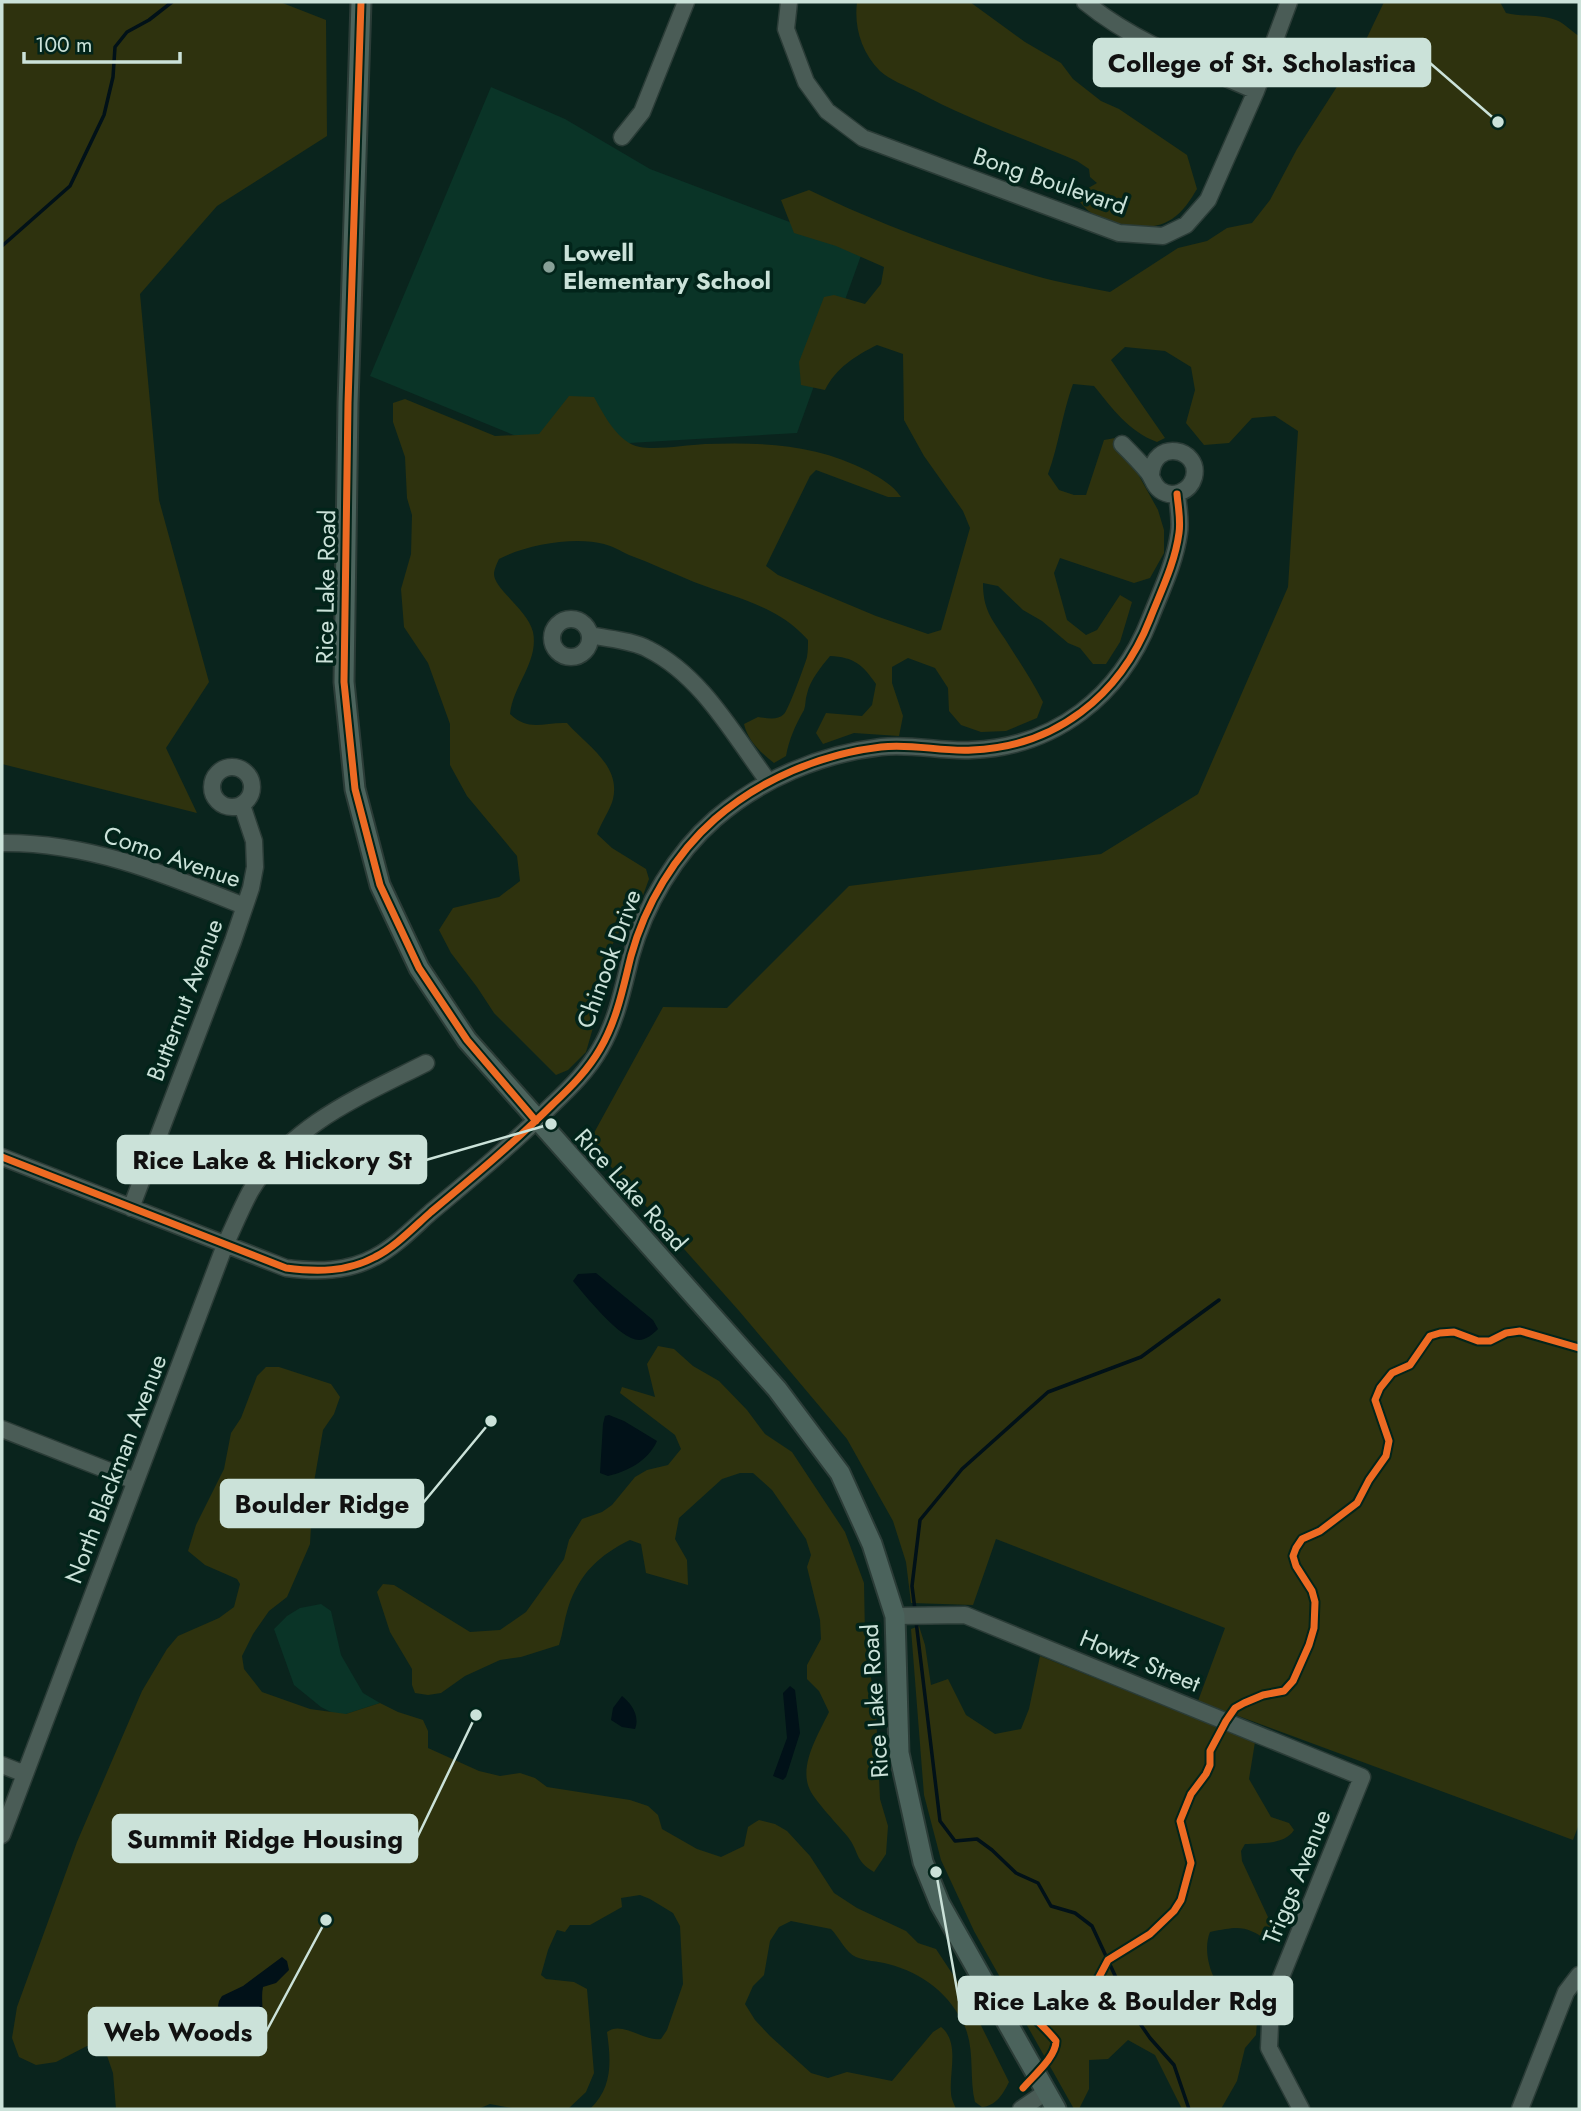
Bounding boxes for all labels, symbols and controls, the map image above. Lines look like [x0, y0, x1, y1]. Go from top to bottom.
scale bar [24, 21, 180, 65]
text: 100 m [35, 30, 92, 60]
callout: College of St. Scholastica [1094, 39, 1430, 86]
text: College of St. Scholastica [1108, 44, 1416, 82]
street label: Bong Boulevard [969, 138, 1132, 223]
place label: Lowell Elementary School [563, 235, 771, 298]
marker: Lowell Elementary School [541, 259, 557, 275]
street label: Rice Lake Road [307, 509, 344, 665]
street label: Como Avenue [99, 817, 246, 896]
street label: Chinook Drive [567, 885, 650, 1033]
street label: Butternut Avenue [138, 914, 232, 1086]
street label: Rice Lake Road [567, 1121, 696, 1259]
callout: Rice Lake & Hickory St [118, 1136, 426, 1183]
text: Rice Lake & Hickory St [132, 1141, 413, 1179]
street label: North Blackman Avenue [56, 1349, 175, 1588]
callout: Boulder Ridge [221, 1480, 423, 1527]
text: Boulder Ridge [235, 1485, 409, 1523]
street label: Howtz Street [1075, 1620, 1206, 1701]
street label: Rice Lake Road [852, 1623, 897, 1779]
street label: Triggs Avenue [1254, 1804, 1339, 1950]
callout: Summit Ridge Housing [113, 1815, 417, 1862]
text: Summit Ridge Housing [127, 1820, 403, 1858]
callout: Rice Lake & Boulder Rdg [959, 1977, 1292, 2024]
text: Rice Lake & Boulder Rdg [973, 1982, 1277, 2020]
callout: Web Woods [89, 2008, 266, 2055]
text: Web Woods [104, 2013, 252, 2051]

